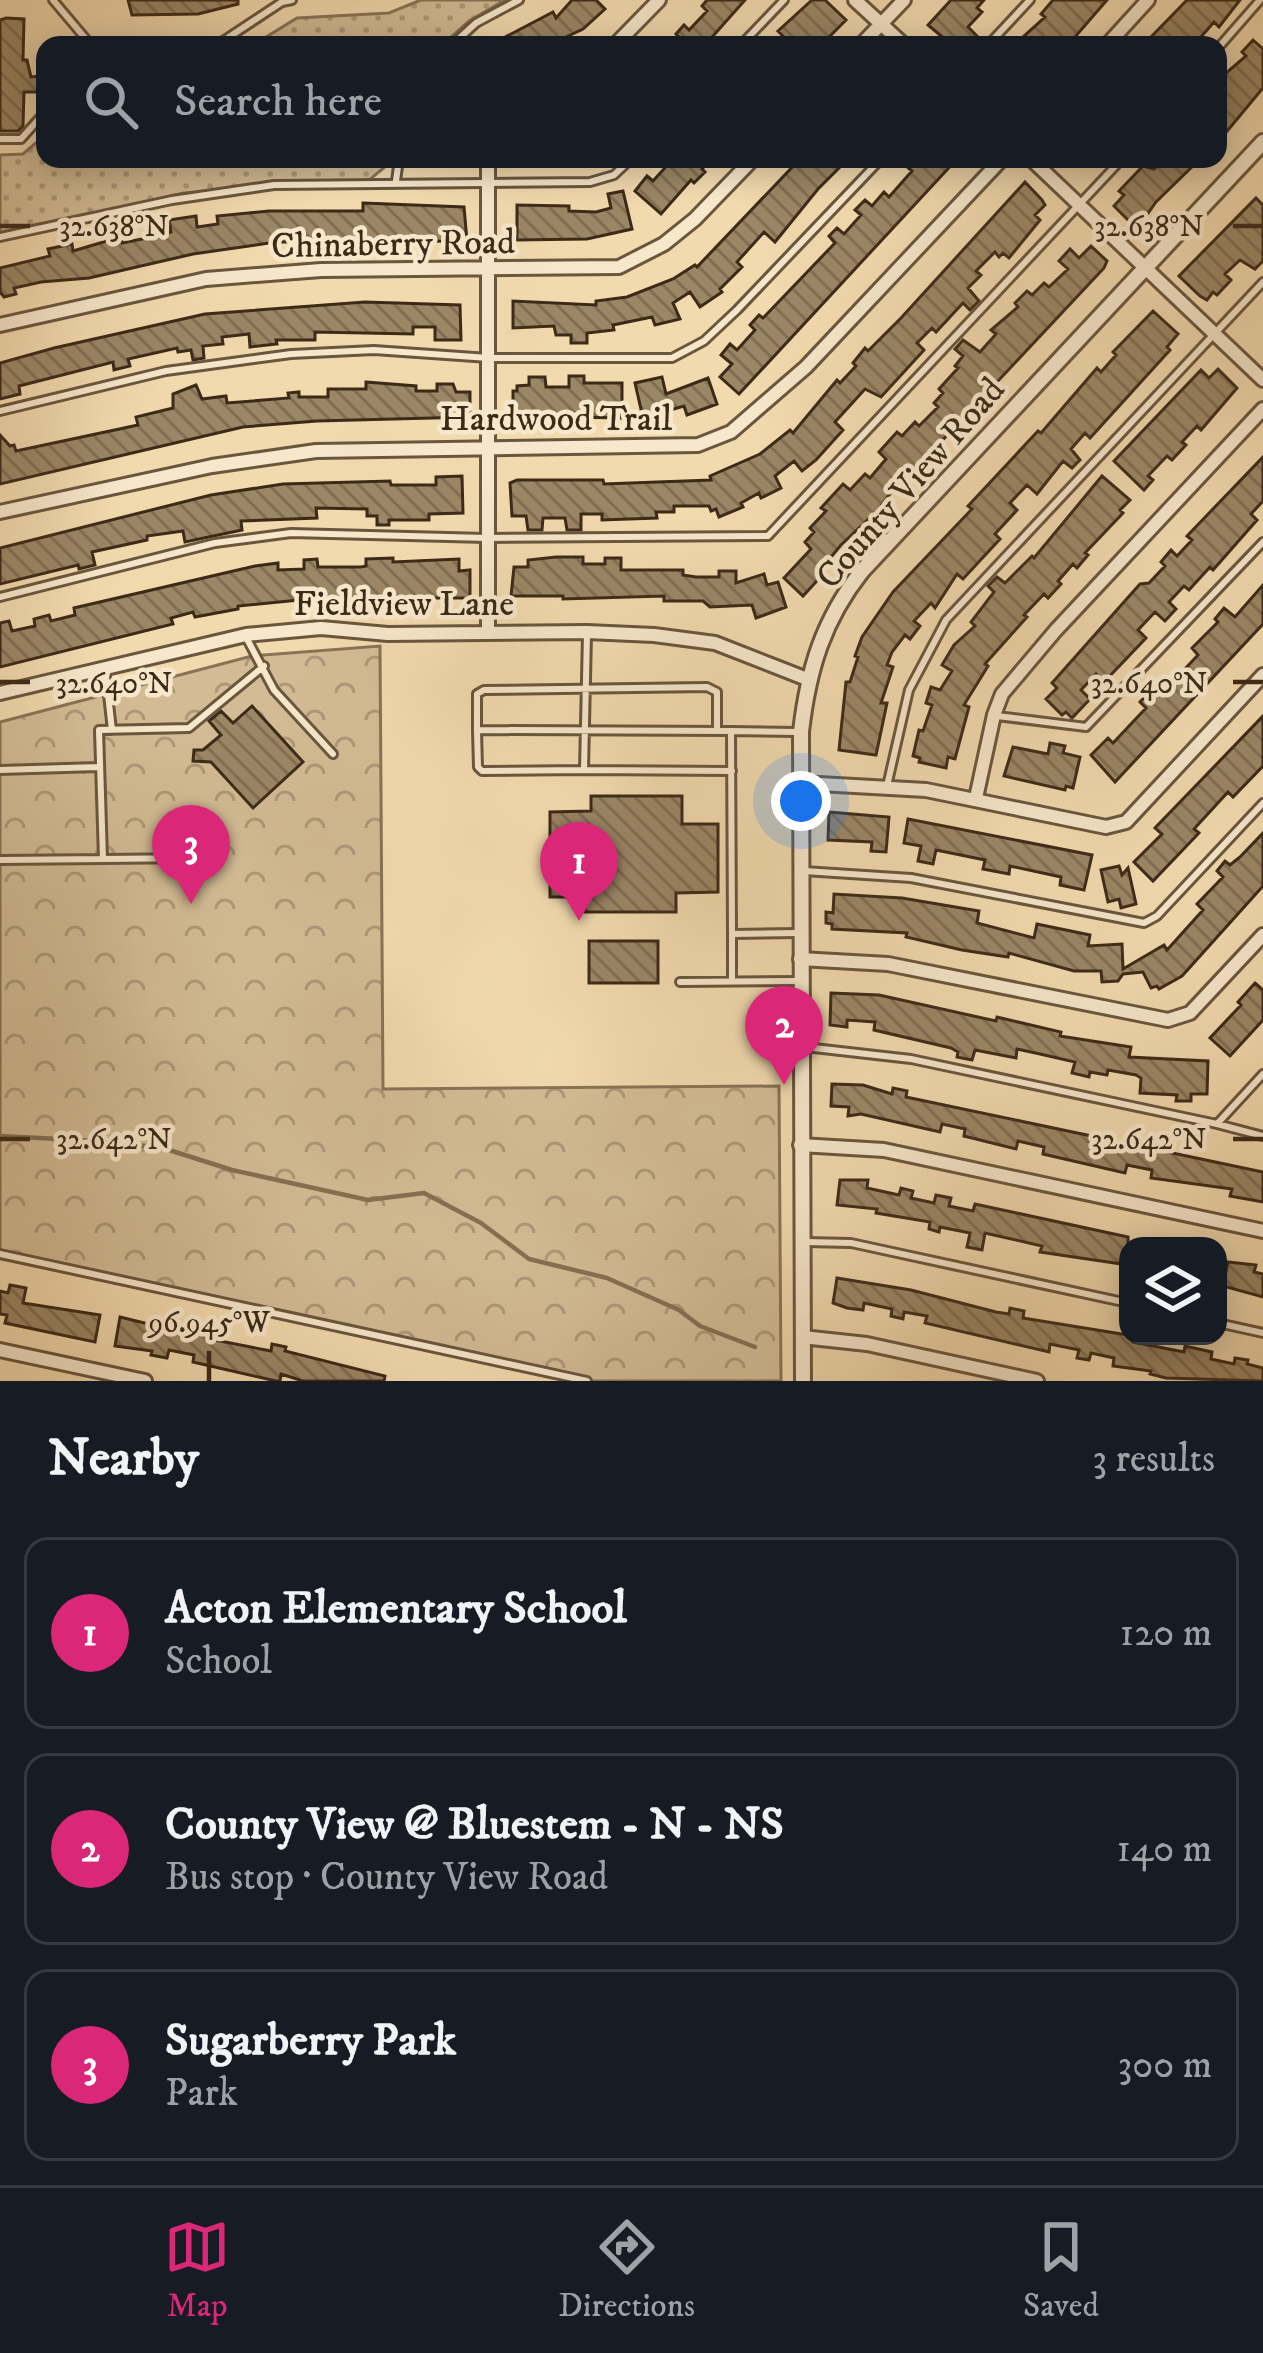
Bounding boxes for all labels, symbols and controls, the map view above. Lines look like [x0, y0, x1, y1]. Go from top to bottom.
search box [36, 36, 1227, 168]
icon: search [78, 69, 144, 135]
text: Search here [174, 74, 382, 130]
text: 32.638°N [59, 209, 169, 246]
text: 32.638°N [1094, 209, 1204, 246]
street label: Chinaberry Road [271, 220, 516, 269]
street label: County View Road [807, 369, 1015, 599]
street label: Hardwood Trail [440, 397, 673, 442]
street label: Fieldview Lane [294, 582, 514, 627]
text: 32.640°N [56, 666, 172, 703]
text: 32.640°N [1091, 666, 1207, 703]
your location [771, 771, 831, 831]
pin: 3 [152, 805, 230, 904]
pin: 1 [540, 822, 618, 921]
pin: 2 [745, 986, 823, 1085]
text: 32.642°N [56, 1122, 172, 1159]
text: 32.642°N [1091, 1122, 1207, 1159]
map controls [1119, 1237, 1227, 1345]
button: layers [1119, 1237, 1227, 1345]
text: 96.945°W [146, 1305, 270, 1342]
text: Nearby [48, 1427, 199, 1491]
text: 3 results [1092, 1435, 1215, 1484]
text: Acton Elementary School [165, 1581, 627, 1637]
text: 1 [83, 1609, 97, 1658]
text: 120 m [1120, 1609, 1212, 1658]
text: School [165, 1637, 272, 1686]
text: County View @ Bluestem - N - NS [165, 1797, 784, 1853]
text: 2 [80, 1825, 100, 1874]
text: 140 m [1117, 1825, 1212, 1874]
text: Bus stop · County View Road [165, 1853, 608, 1902]
text: Sugarberry Park [165, 2013, 456, 2069]
text: 3 [83, 2041, 97, 2090]
text: 300 m [1118, 2041, 1212, 2090]
text: Park [165, 2069, 238, 2118]
tab: Map [164, 2214, 230, 2327]
tab: Directions [558, 2214, 695, 2327]
tab: Saved [1023, 2214, 1099, 2327]

